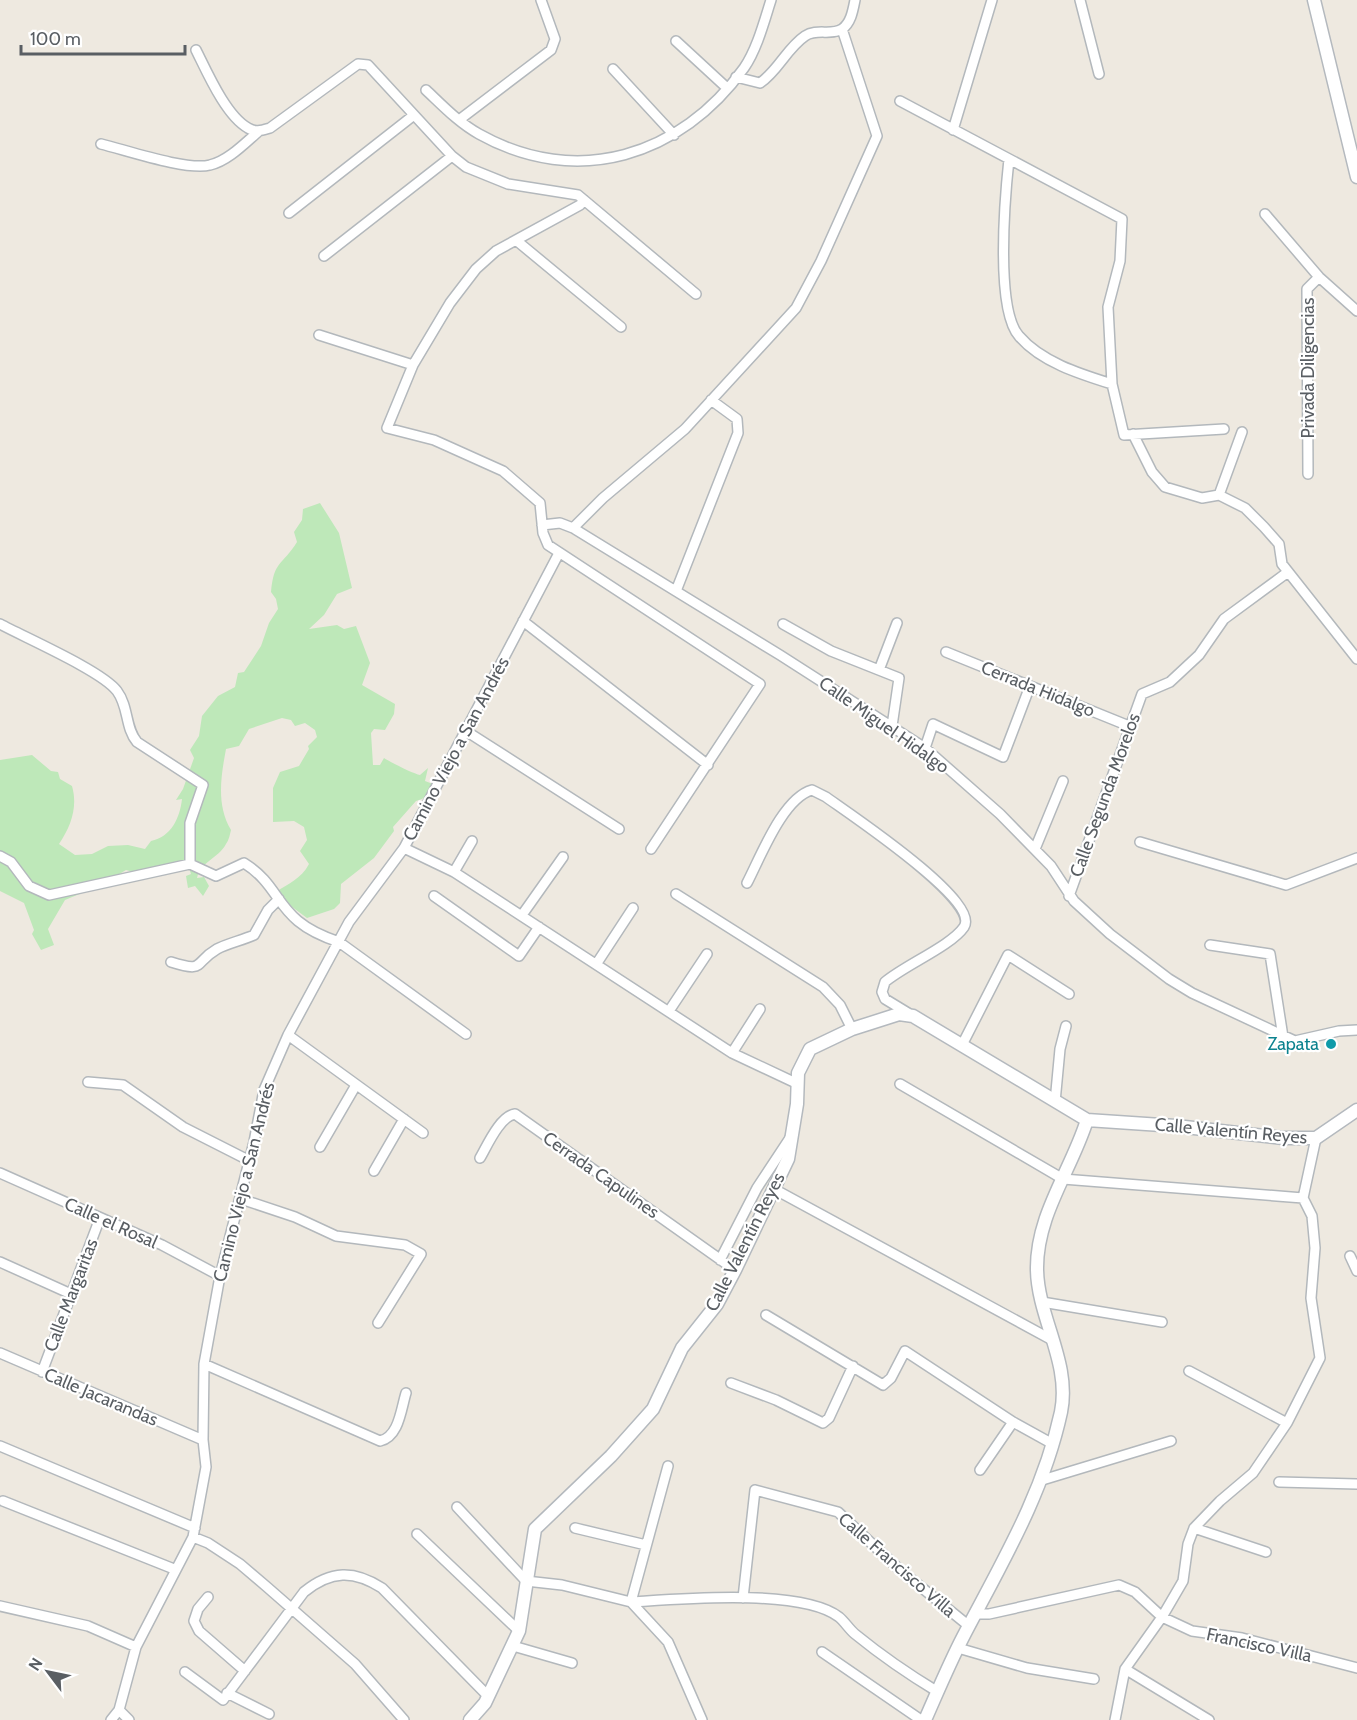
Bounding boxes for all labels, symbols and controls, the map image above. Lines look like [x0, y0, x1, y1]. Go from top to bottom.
scale bar [21, 18, 184, 56]
text: 100 m [30, 28, 81, 50]
street label: Privada Diligencias [1297, 298, 1319, 438]
street label: Camino Viejo a San Andrés [398, 653, 514, 845]
street label: Cerrada Hidalgo [978, 656, 1098, 722]
street label: Calle Miguel Hidalgo [815, 672, 953, 778]
street label: Calle Segunda Morelos [1065, 710, 1145, 880]
place label: Zapata [1267, 1033, 1319, 1055]
marker: Zapata [1324, 1037, 1338, 1051]
street label: Camino Viejo a San Andrés [209, 1080, 279, 1284]
street label: Calle Valentín Reyes [1154, 1113, 1308, 1149]
street label: Cerrada Capulines [539, 1127, 663, 1223]
street label: Calle Valentín Reyes [701, 1169, 789, 1315]
street label: Calle el Rosal [61, 1193, 162, 1254]
street label: Calle Margaritas [39, 1235, 103, 1355]
street label: Calle Jacarandas [41, 1363, 161, 1431]
street label: Calle Francisco Villa [834, 1508, 960, 1622]
street label: Francisco Villa [1204, 1623, 1314, 1667]
north arrow [18, 1642, 78, 1702]
text: N [25, 1654, 47, 1674]

